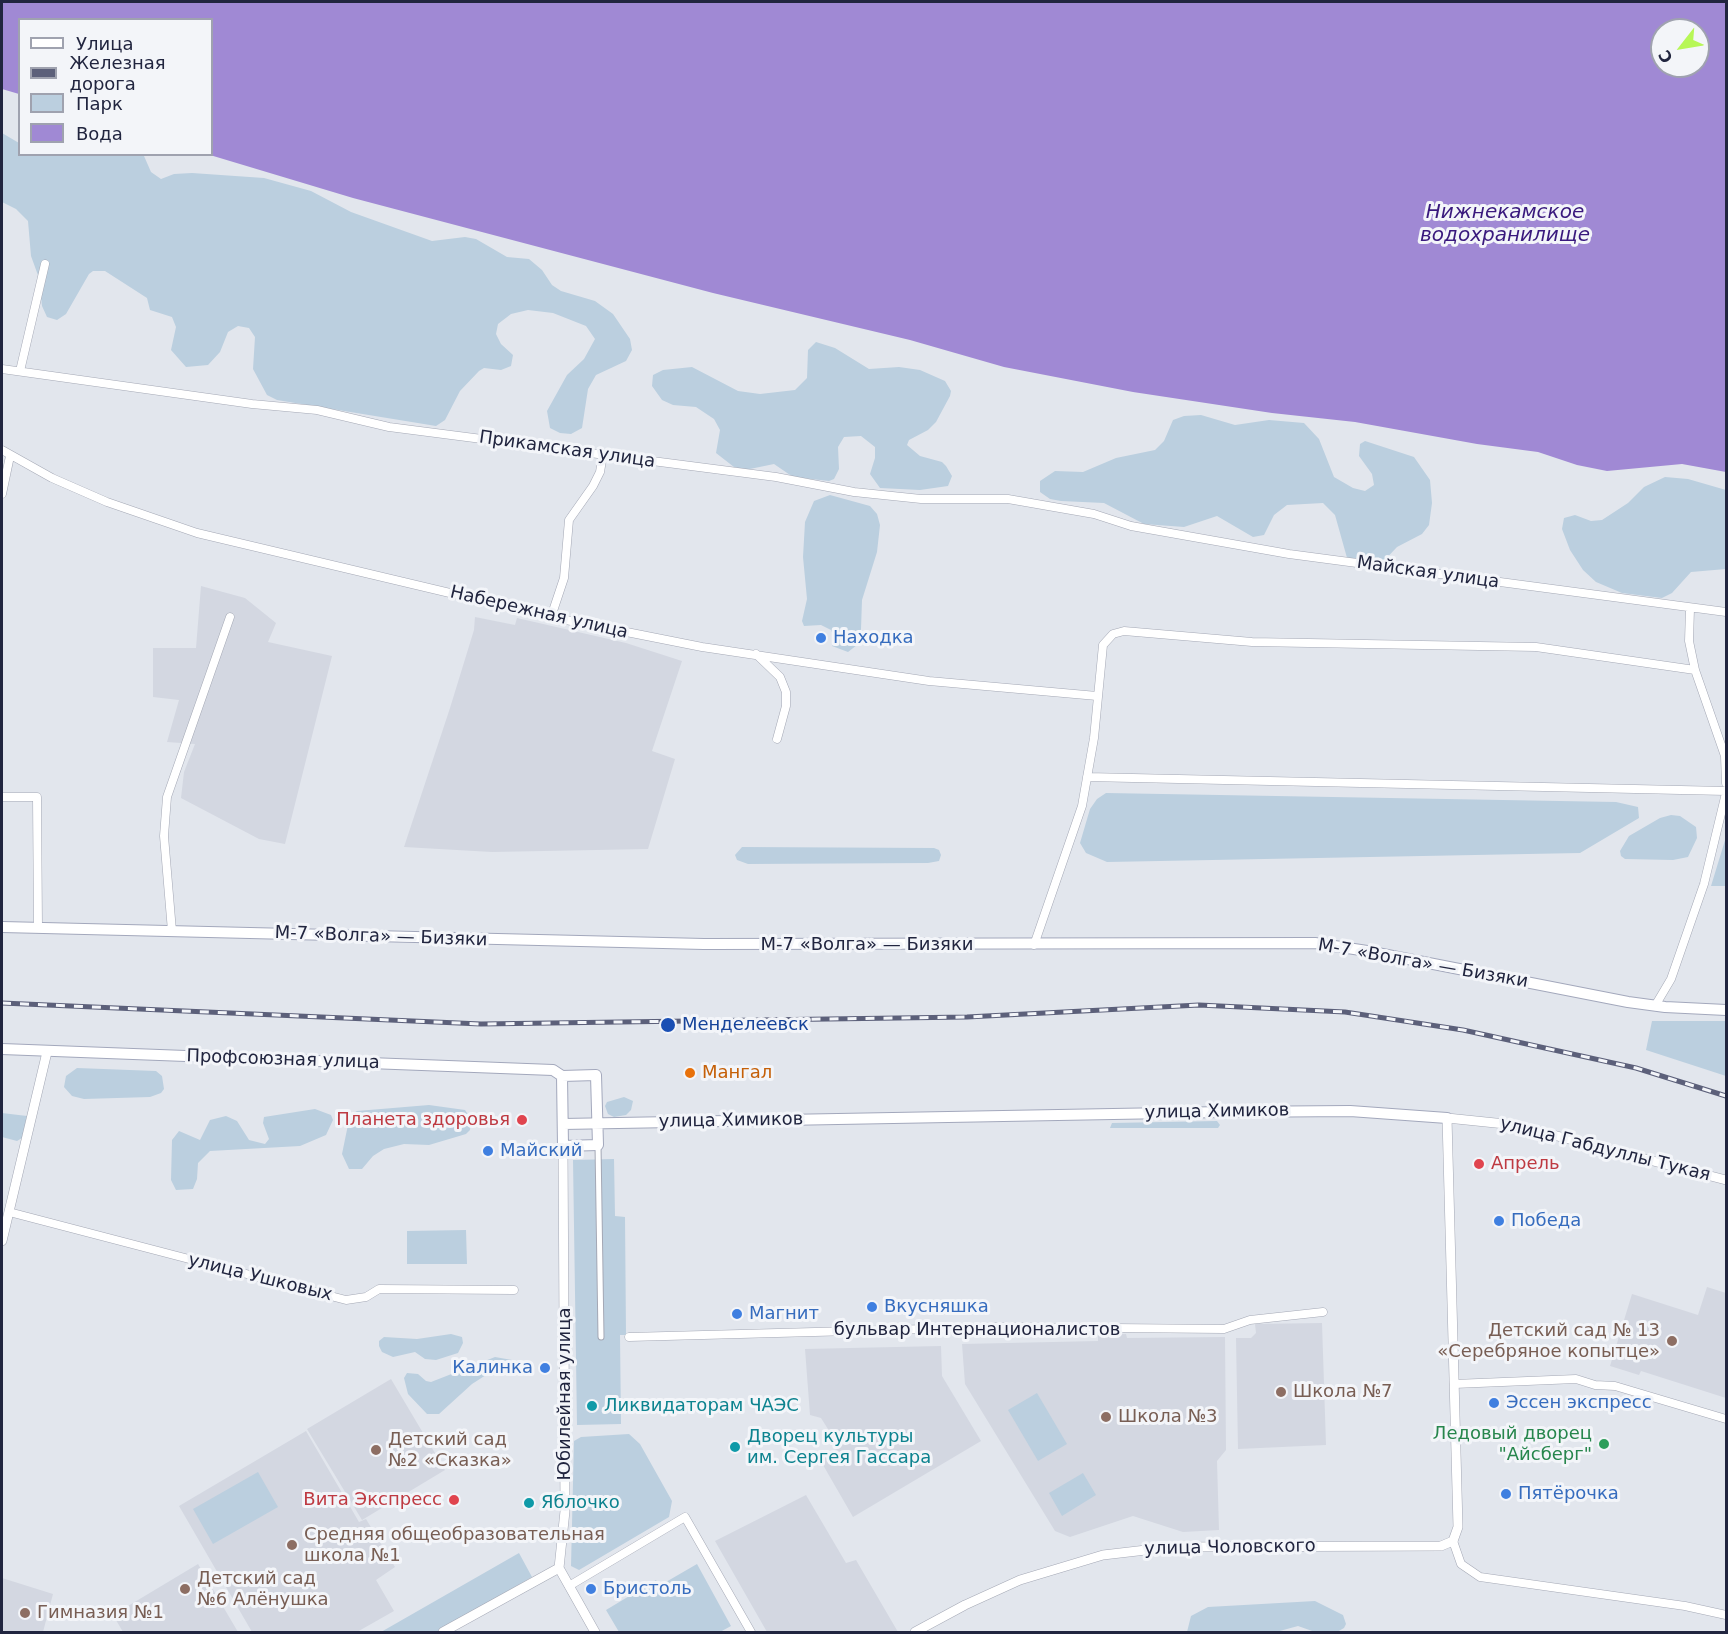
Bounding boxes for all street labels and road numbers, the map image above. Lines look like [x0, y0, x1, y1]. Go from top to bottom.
street label: Прикамская улица [478, 427, 656, 473]
street label: Майская улица [1355, 552, 1501, 594]
street label: Набережная улица [448, 582, 630, 644]
street label: М-7 «Волга» — Бизяки [274, 922, 488, 952]
street label: М-7 «Волга» — Бизяки [760, 934, 974, 956]
street label: М-7 «Волга» — Бизяки [1316, 935, 1530, 993]
street label: Профсоюзная улица [186, 1046, 380, 1074]
street label: улица Химиков [1144, 1100, 1290, 1124]
street label: улица Химиков [658, 1109, 804, 1133]
street label: улица Габдуллы Тукая [1497, 1113, 1713, 1187]
street label: улица Ушковых [186, 1250, 334, 1306]
street label: Юбилейная улица [554, 1308, 576, 1480]
street label: бульвар Интернационалистов [834, 1319, 1120, 1341]
street label: улица Чоловского [1144, 1536, 1316, 1560]

